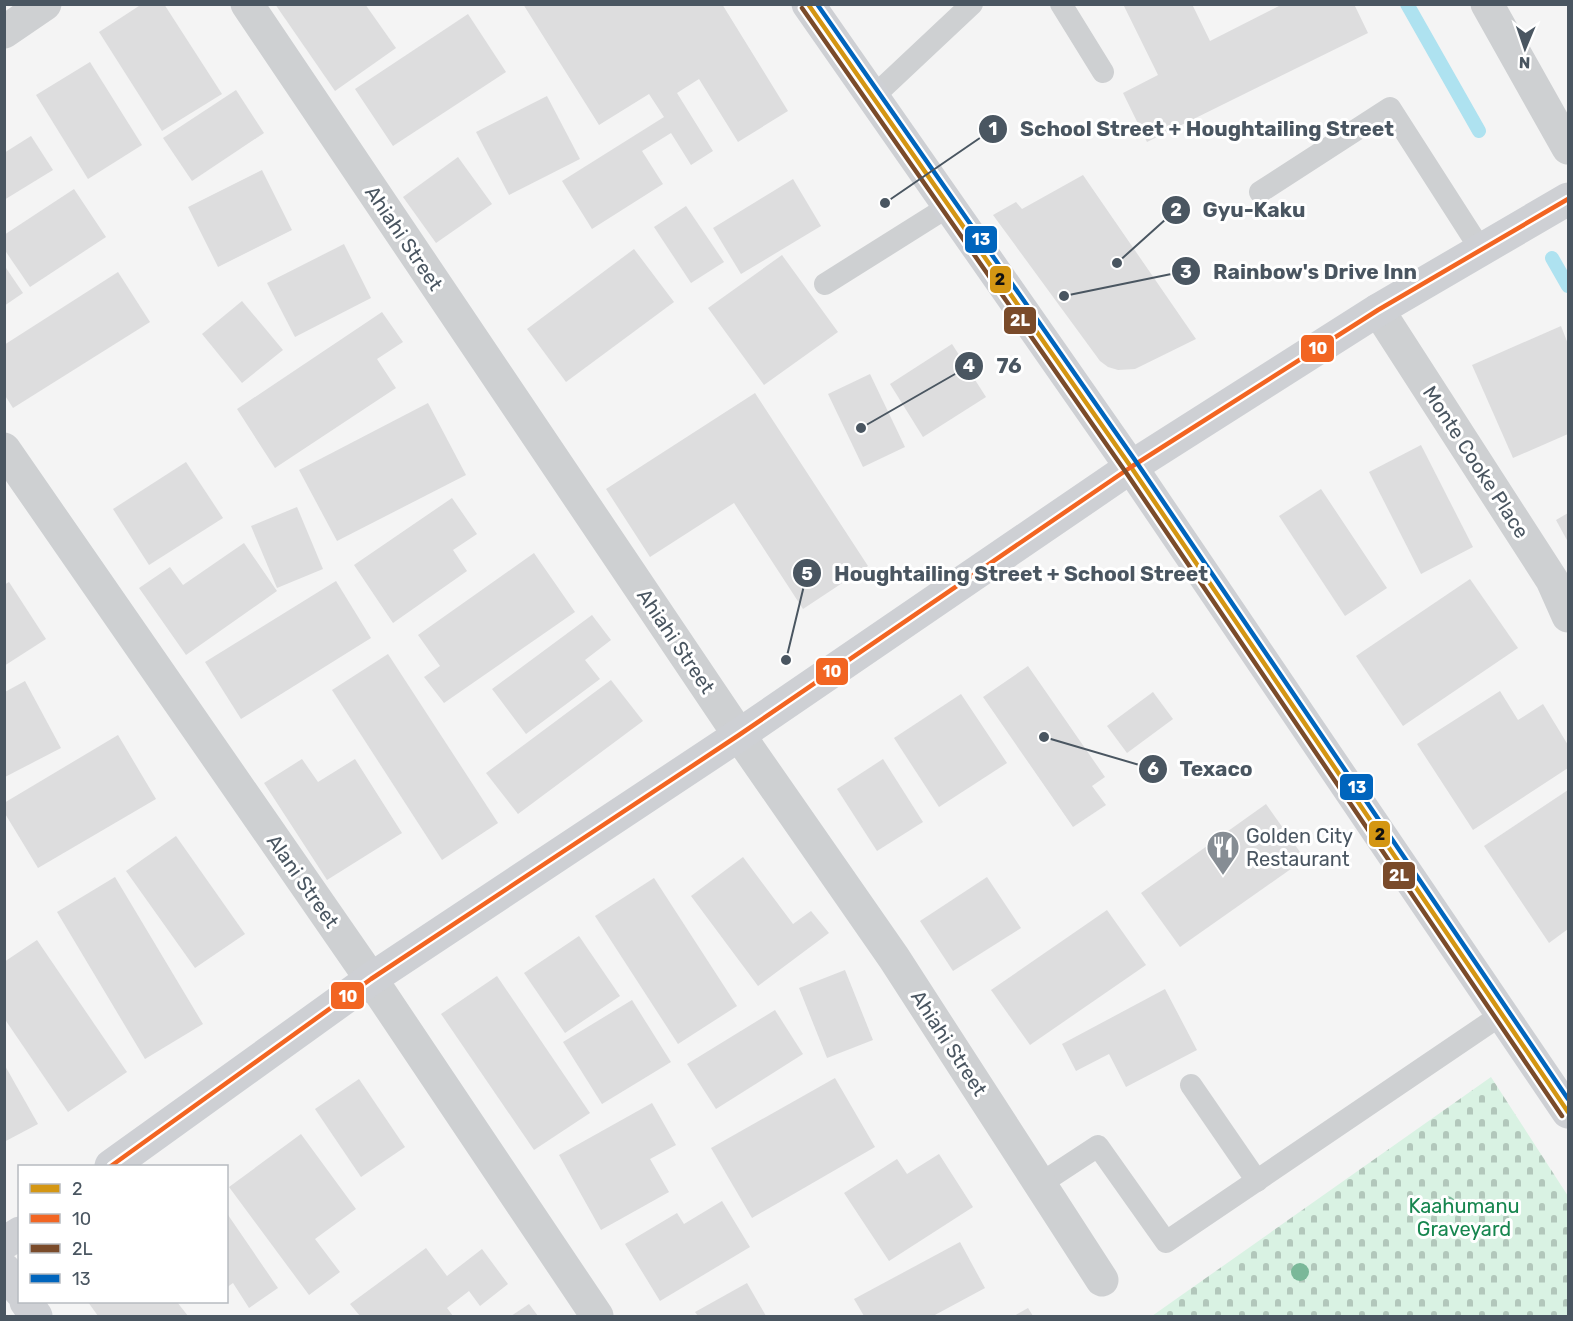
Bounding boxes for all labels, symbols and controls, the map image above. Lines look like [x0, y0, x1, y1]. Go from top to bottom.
north arrow [1495, 18, 1555, 78]
text: N [1518, 53, 1531, 72]
callout: School Street + Houghtailing Street [978, 109, 1406, 148]
text: School Street + Houghtailing Street [1020, 116, 1394, 141]
text: 1 [989, 118, 997, 140]
street label: Ahiahi Street [360, 181, 448, 295]
callout: Gyu-Kaku [1161, 190, 1318, 229]
text: Gyu-Kaku [1203, 197, 1305, 222]
text: 2 [1170, 199, 1182, 221]
line badge: 13 [964, 225, 998, 254]
text: 13 [972, 230, 990, 249]
callout: Rainbow's Drive Inn [1171, 252, 1429, 291]
text: Rainbow's Drive Inn [1213, 259, 1417, 284]
text: 3 [1180, 261, 1192, 283]
line badge: 2 [989, 265, 1012, 294]
text: 2 [995, 270, 1005, 289]
line badge: 2L [1003, 306, 1037, 335]
text: 2L [1010, 311, 1030, 330]
line badge: 10 [1300, 334, 1335, 363]
text: 10 [1309, 339, 1328, 358]
callout: 76 [954, 346, 1034, 385]
text: 76 [996, 353, 1022, 378]
text: 4 [963, 355, 975, 377]
street label: Monte Cooke Place [1418, 381, 1534, 543]
callout: Houghtailing Street + School Street [792, 554, 1220, 593]
text: Houghtailing Street + School Street [834, 561, 1208, 586]
text: 5 [801, 563, 813, 585]
street label: Ahiahi Street [632, 584, 720, 698]
line badge: 10 [815, 657, 849, 686]
text: 10 [823, 662, 842, 681]
callout: Texaco [1138, 749, 1265, 788]
text: Texaco [1179, 756, 1253, 781]
text: 6 [1147, 758, 1159, 780]
line badge: 13 [1339, 773, 1374, 801]
text: 13 [1348, 778, 1366, 797]
line badge: 2 [1368, 820, 1391, 848]
place label: Golden City Restaurant [1246, 824, 1353, 871]
text: 2 [1375, 825, 1385, 844]
street label: Alani Street [262, 829, 344, 933]
restaurant icon: Golden City Restaurant [1205, 829, 1241, 876]
line badge: 2L [1382, 861, 1416, 890]
text: 2L [1389, 866, 1409, 885]
line badge: 10 [330, 981, 365, 1010]
street label: Ahiahi Street [906, 986, 992, 1101]
text: 10 [339, 987, 358, 1006]
legend [18, 1165, 228, 1303]
text: 2 [72, 1178, 83, 1200]
park label: Kaahumanu Graveyard [1408, 1194, 1520, 1241]
text: 10 [72, 1208, 91, 1230]
text: 2L [72, 1238, 93, 1260]
text: 13 [72, 1268, 91, 1290]

